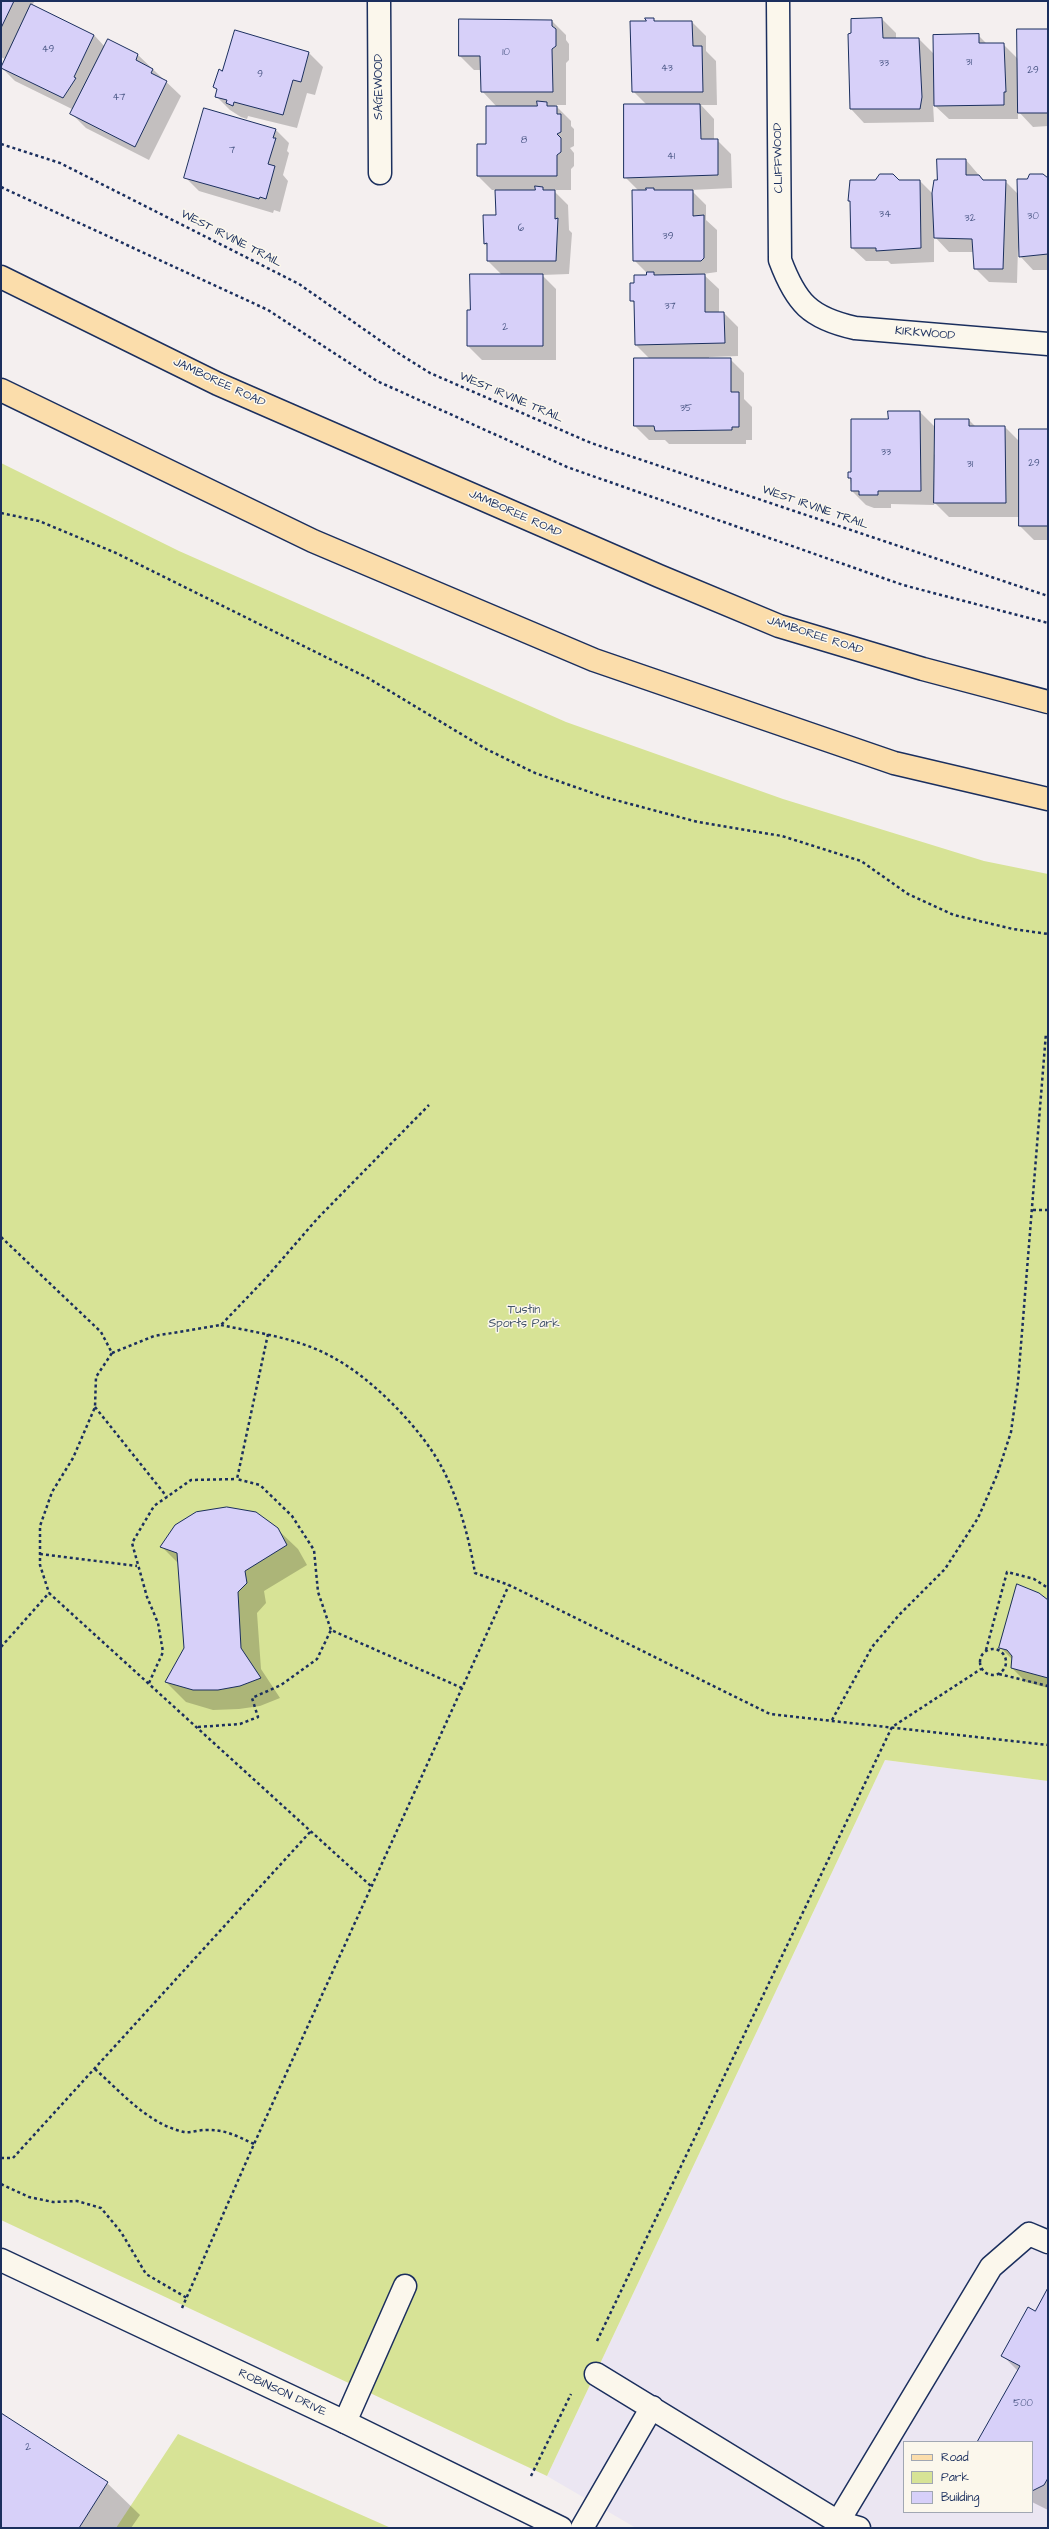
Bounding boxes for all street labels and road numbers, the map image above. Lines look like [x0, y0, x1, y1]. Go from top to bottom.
street label: SAGEWOOD [372, 54, 386, 120]
street label: CLIFFWOOD [771, 123, 787, 193]
street label: WEST IRVINE TRAIL [178, 207, 284, 271]
street label: KIRKWOOD [894, 324, 956, 344]
street label: JAMBOREE ROAD [171, 355, 267, 411]
street label: WEST IRVINE TRAIL [457, 370, 565, 426]
street label: WEST IRVINE TRAIL [760, 483, 870, 533]
street label: JAMBOREE ROAD [466, 487, 564, 541]
street label: JAMBOREE ROAD [765, 614, 865, 658]
street label: ROBINSON DRIVE [236, 2366, 328, 2420]

